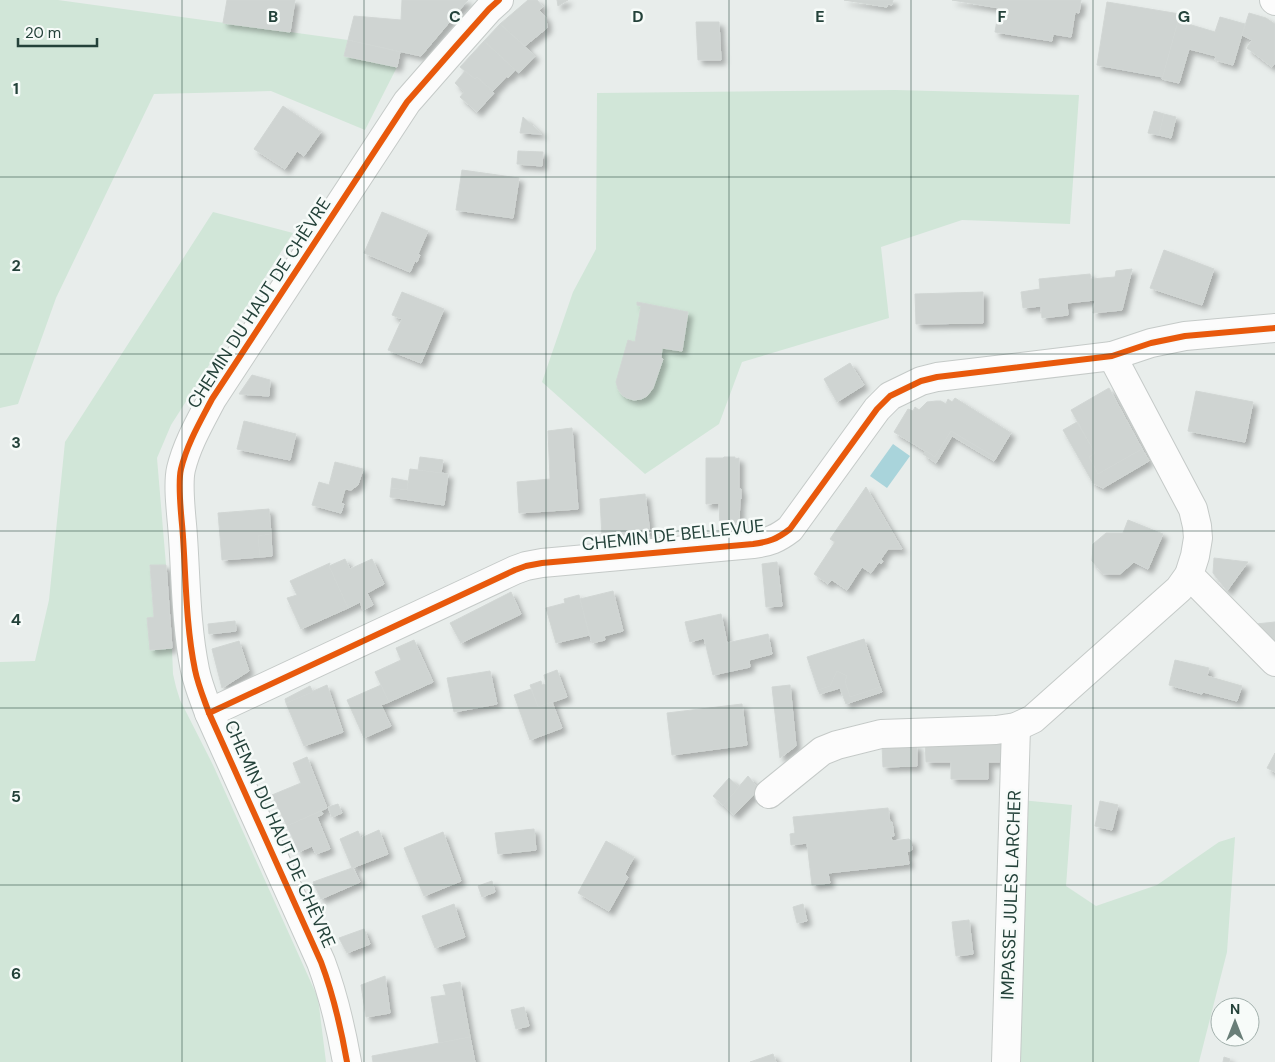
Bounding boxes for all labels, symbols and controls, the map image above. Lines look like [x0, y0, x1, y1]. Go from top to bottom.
text: B [268, 6, 278, 27]
text: C [449, 6, 461, 27]
text: D [632, 6, 644, 27]
text: E [815, 6, 825, 27]
text: F [998, 6, 1007, 27]
text: G [1178, 6, 1190, 27]
scale bar [18, 15, 96, 47]
text: 20 m [25, 23, 61, 43]
text: 1 [13, 78, 19, 99]
street label: CHEMIN DU HAUT DE CHÈVRE [182, 193, 336, 413]
text: 2 [11, 255, 21, 276]
text: 3 [11, 432, 21, 453]
street label: CHEMIN DE BELLEVUE [581, 513, 765, 557]
text: 4 [11, 609, 21, 630]
street label: CHEMIN DU HAUT DE CHÈVRE [219, 716, 341, 952]
text: 5 [11, 786, 21, 807]
street label: IMPASSE JULES LARCHER [995, 790, 1027, 1000]
text: 6 [11, 963, 21, 984]
north arrow [1210, 997, 1260, 1047]
text: N [1230, 1000, 1240, 1018]

